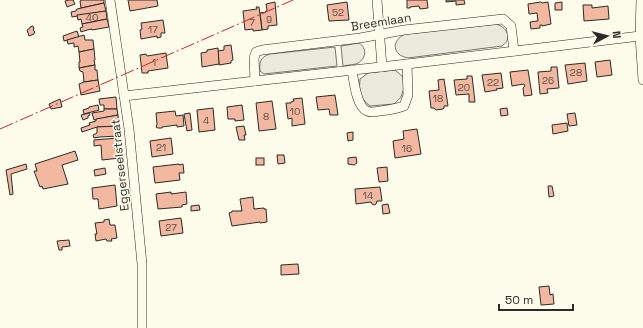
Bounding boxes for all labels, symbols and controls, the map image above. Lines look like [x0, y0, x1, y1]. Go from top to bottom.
house number: 52 [332, 6, 344, 19]
street label: Breemlaan [350, 9, 412, 35]
house number: 40 [86, 11, 98, 24]
house number: 9 [266, 13, 272, 26]
house number: 7 [249, 16, 255, 29]
north arrow [587, 16, 627, 56]
house number: 17 [148, 23, 158, 36]
text: N [610, 30, 624, 39]
house number: 1 [152, 56, 156, 69]
house number: 28 [570, 66, 582, 79]
house number: 26 [542, 74, 554, 87]
house number: 22 [487, 76, 499, 89]
house number: 20 [458, 81, 470, 94]
house number: 18 [433, 92, 443, 105]
house number: 10 [290, 105, 300, 118]
house number: 8 [263, 110, 269, 123]
house number: 4 [203, 114, 209, 127]
street label: Eggerseelstraat [107, 118, 133, 212]
house number: 21 [156, 141, 166, 154]
house number: 16 [402, 142, 412, 155]
house number: 14 [363, 189, 373, 202]
house number: 27 [165, 221, 177, 234]
scale bar [499, 286, 573, 312]
text: 50 m [505, 292, 533, 308]

